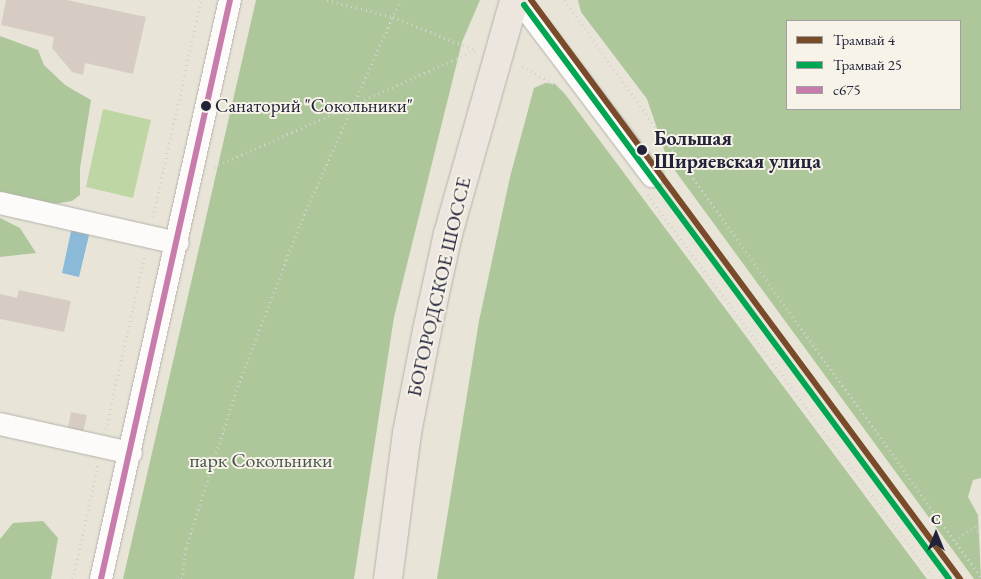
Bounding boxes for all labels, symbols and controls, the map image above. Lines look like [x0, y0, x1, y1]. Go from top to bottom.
legend [786, 20, 961, 110]
text: Трамвай 4 [833, 30, 895, 49]
text: Трамвай 25 [833, 55, 902, 74]
text: с675 [833, 80, 861, 99]
place label: Санаторий "Сокольники" [215, 95, 413, 117]
marker: Санаторий "Сокольники" [201, 101, 211, 111]
place label: Большая Ширяевская улица [654, 126, 821, 173]
marker: Большая Ширяевская улица [633, 141, 651, 159]
street label: БОГОРОДСКОЕ ШОССЕ [402, 175, 476, 399]
park label: парк Сокольники [189, 448, 333, 472]
north arrow [911, 509, 961, 559]
text: С [931, 510, 941, 528]

